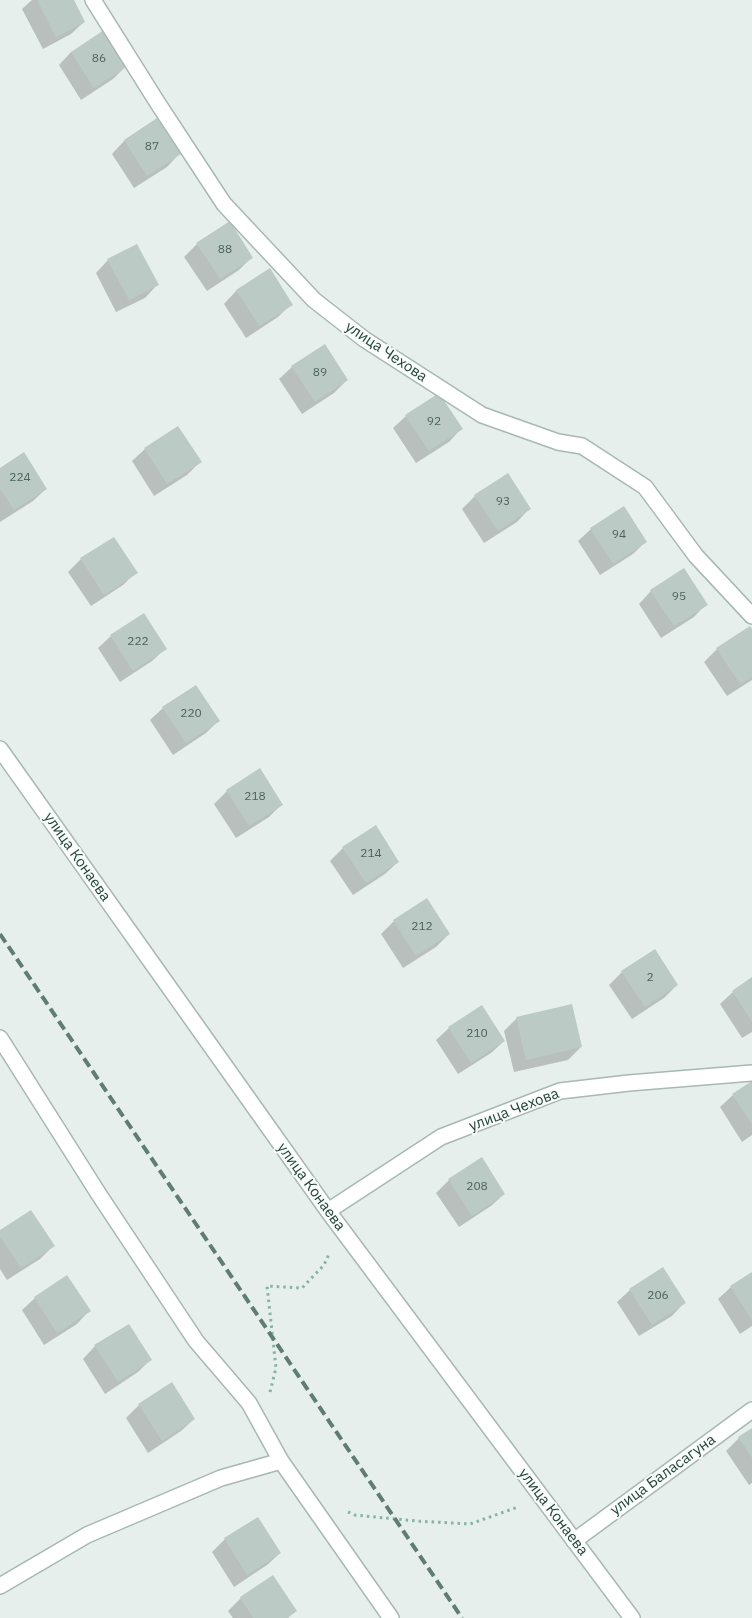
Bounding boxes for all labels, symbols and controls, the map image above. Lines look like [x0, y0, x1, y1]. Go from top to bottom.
house number: 86 [92, 52, 106, 66]
house number: 87 [145, 140, 159, 154]
house number: 88 [218, 243, 232, 257]
street label: улица Чехова [342, 318, 430, 386]
house number: 89 [313, 366, 327, 380]
house number: 92 [427, 415, 441, 429]
house number: 224 [9, 471, 31, 485]
house number: 93 [496, 495, 510, 509]
house number: 94 [612, 528, 626, 542]
house number: 95 [672, 590, 686, 604]
house number: 222 [127, 635, 149, 649]
house number: 220 [180, 707, 202, 721]
house number: 218 [244, 790, 266, 804]
street label: улица Конаева [40, 809, 114, 905]
house number: 214 [360, 847, 382, 861]
house number: 212 [411, 920, 433, 934]
house number: 2 [646, 971, 654, 985]
house number: 210 [466, 1027, 488, 1041]
street label: улица Чехова [466, 1085, 562, 1135]
street label: улица Конаева [273, 1139, 349, 1235]
house number: 208 [466, 1180, 488, 1194]
house number: 206 [647, 1289, 669, 1303]
street label: улица Баласагуна [607, 1431, 719, 1519]
street label: улица Конаева [514, 1465, 592, 1559]

